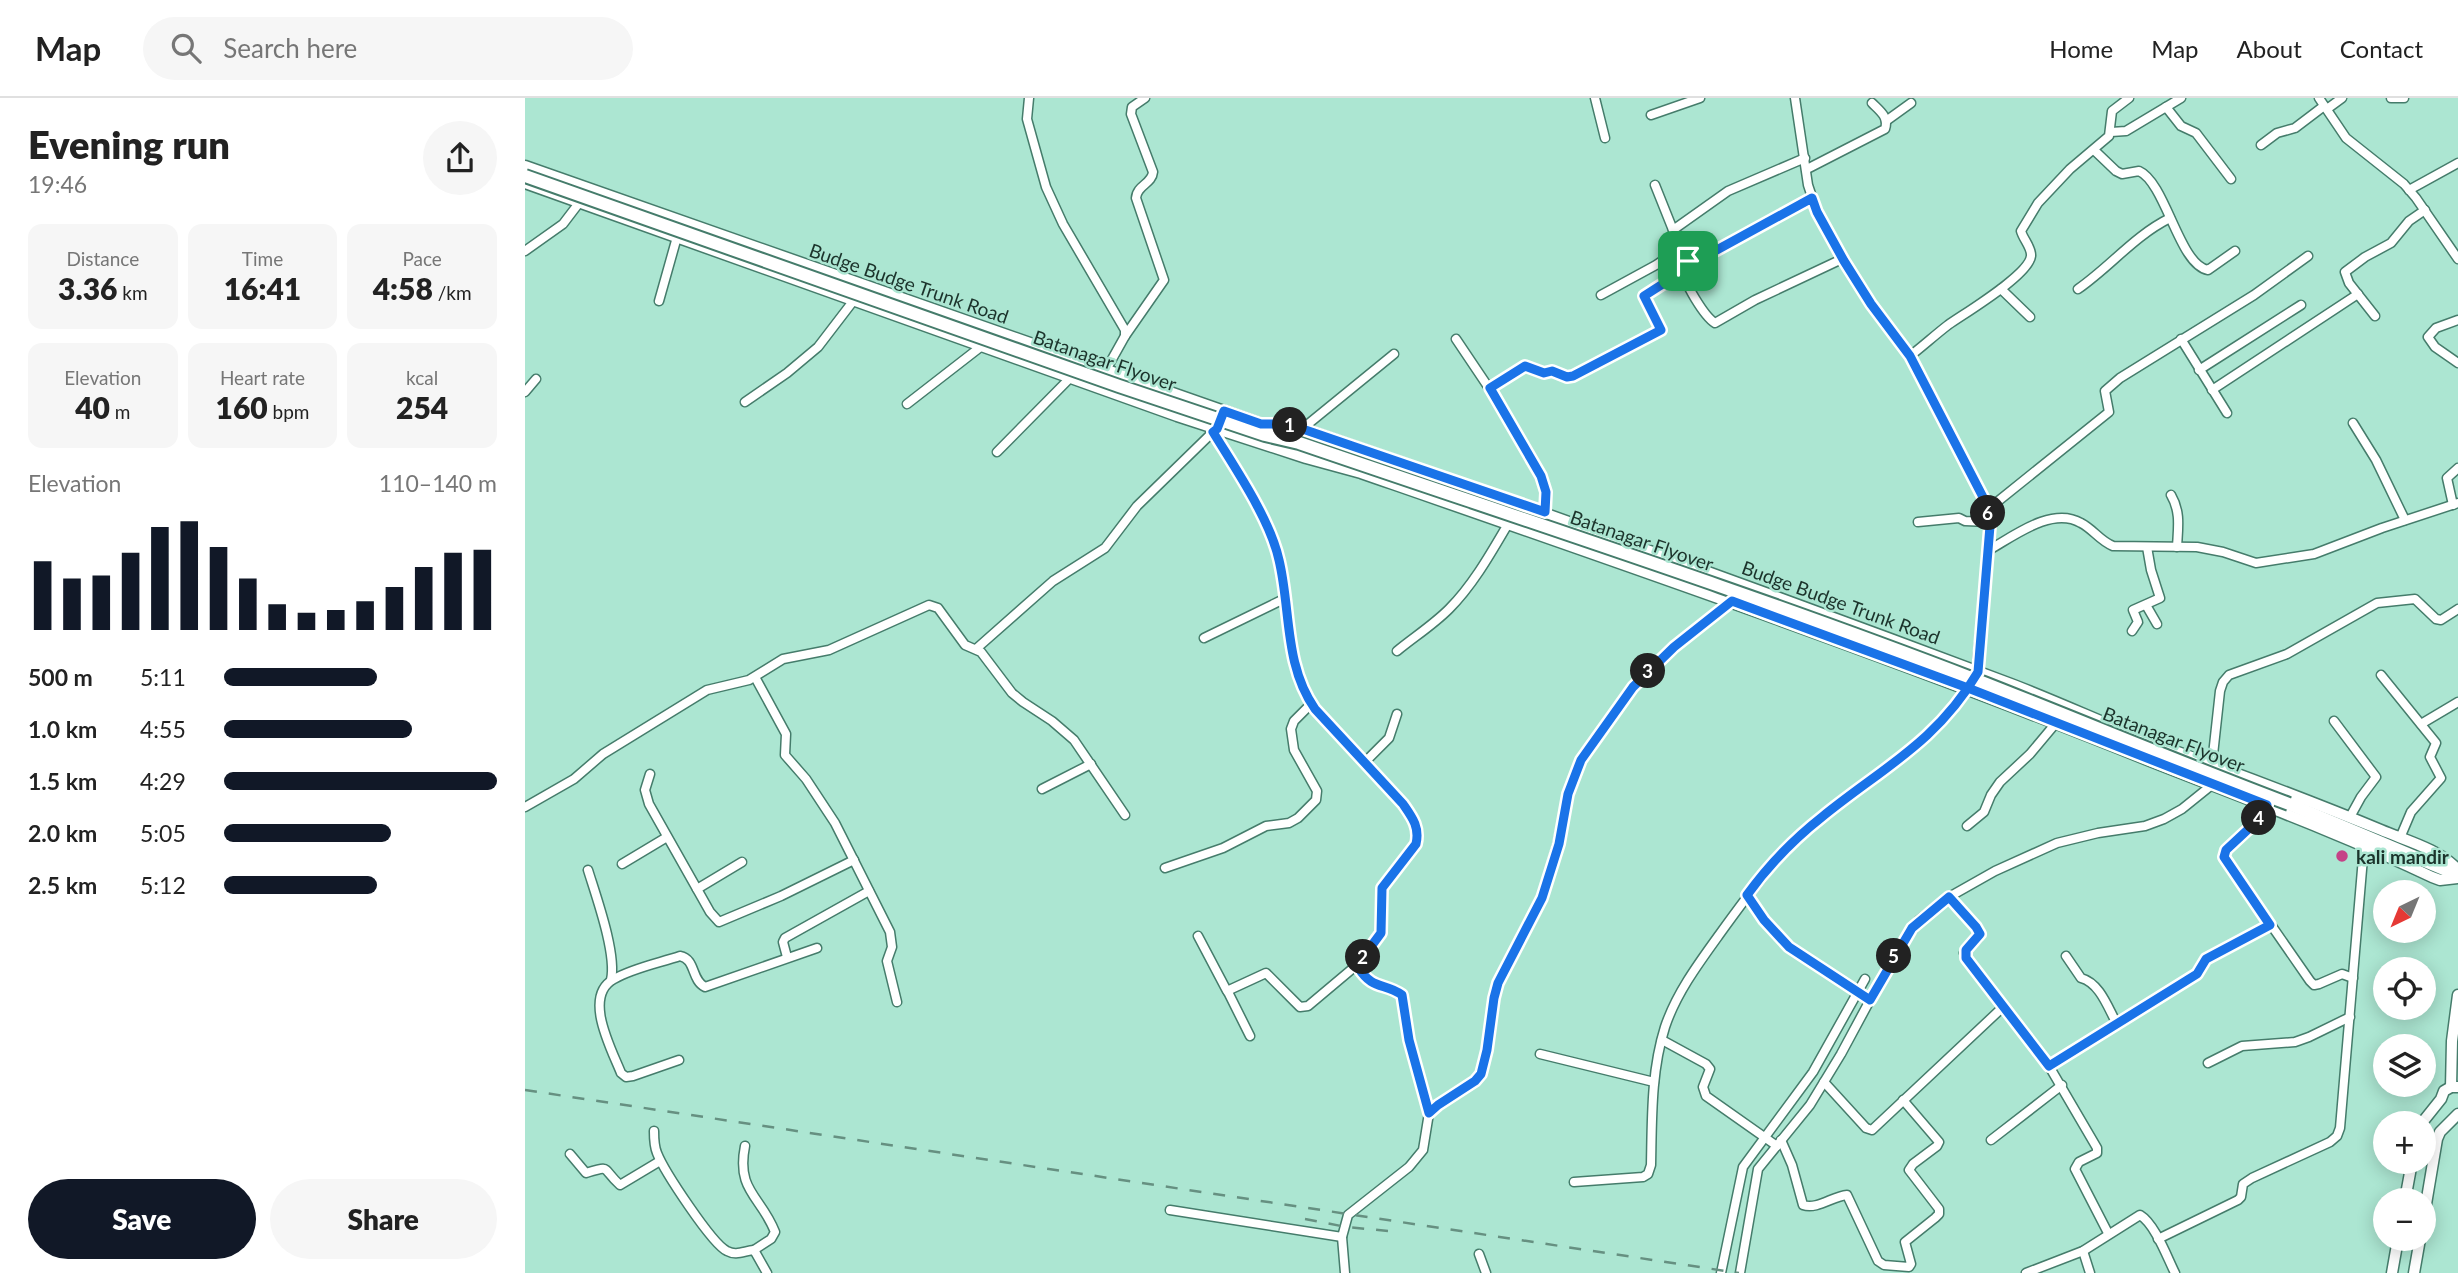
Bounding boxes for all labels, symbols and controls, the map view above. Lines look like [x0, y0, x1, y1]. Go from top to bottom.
search box [143, 17, 633, 80]
text: Map [35, 28, 101, 68]
icon: search [167, 29, 205, 67]
text: Search here [223, 32, 357, 64]
text: Home [2049, 34, 2113, 63]
text: Map [2151, 34, 2199, 63]
text: About [2237, 34, 2302, 63]
text: Contact [2340, 34, 2423, 63]
text: Evening run [28, 121, 230, 167]
button: share [423, 121, 497, 195]
text: 19:46 [28, 170, 87, 198]
pin [1658, 231, 1718, 291]
street label: Budge Budge Trunk Road [806, 238, 1012, 328]
icon: arrive [1669, 242, 1707, 280]
text: Distance [66, 247, 139, 270]
text: Time [242, 247, 283, 270]
text: Pace [402, 247, 442, 270]
text: 3.36 [58, 270, 117, 306]
text: 16:41 [224, 270, 301, 306]
text: 4:58 [373, 270, 433, 306]
text: km [117, 281, 148, 304]
text: /km [433, 281, 472, 304]
street label: Batanagar Flyover [1030, 325, 1180, 395]
text: Elevation [64, 366, 141, 389]
text: Heart rate [220, 366, 305, 389]
text: kcal [406, 366, 438, 389]
text: 40 [75, 389, 110, 425]
text: 160 [216, 389, 268, 425]
text: 254 [396, 389, 448, 425]
text: m [110, 400, 130, 423]
text: bpm [268, 400, 309, 423]
pin: 1 [1273, 408, 1307, 442]
text: 1 [1284, 413, 1295, 436]
text: Elevation [28, 469, 121, 497]
text: 110–140 m [379, 469, 497, 497]
pin: 6 [1971, 496, 2005, 530]
text: 6 [1982, 501, 1993, 524]
street label: Batanagar Flyover [1567, 505, 1717, 575]
street label: Budge Budge Trunk Road [1739, 555, 1943, 649]
pin: 3 [1631, 654, 1665, 688]
text: 3 [1642, 659, 1653, 682]
text: 500 m [28, 663, 93, 691]
text: 5:11 [140, 663, 186, 691]
street label: Batanagar Flyover [2100, 701, 2248, 777]
text: 1.0 km [28, 715, 97, 743]
text: 4:55 [140, 715, 186, 743]
text: 1.5 km [28, 767, 97, 795]
text: 4:29 [140, 767, 186, 795]
pin: 4 [2241, 800, 2277, 836]
text: 4 [2253, 806, 2264, 829]
text: 2.0 km [28, 819, 97, 847]
text: 5:05 [140, 819, 186, 847]
place label: kali mandir [2356, 845, 2450, 868]
marker: kali mandir [2334, 848, 2350, 864]
text: 2.5 km [28, 871, 97, 899]
text: 5:12 [140, 871, 186, 899]
north arrow [2373, 880, 2436, 943]
map controls [2373, 880, 2436, 1251]
pin: 5 [1877, 938, 1911, 974]
pin: 2 [1345, 940, 1381, 974]
text: 5 [1888, 944, 1899, 967]
text: 2 [1357, 945, 1368, 968]
button: locate [2373, 957, 2436, 1020]
button: layers [2373, 1034, 2436, 1097]
button: + [2373, 1111, 2436, 1174]
button: Save [28, 1179, 256, 1259]
button: Share [270, 1179, 497, 1259]
button: − [2373, 1188, 2436, 1251]

